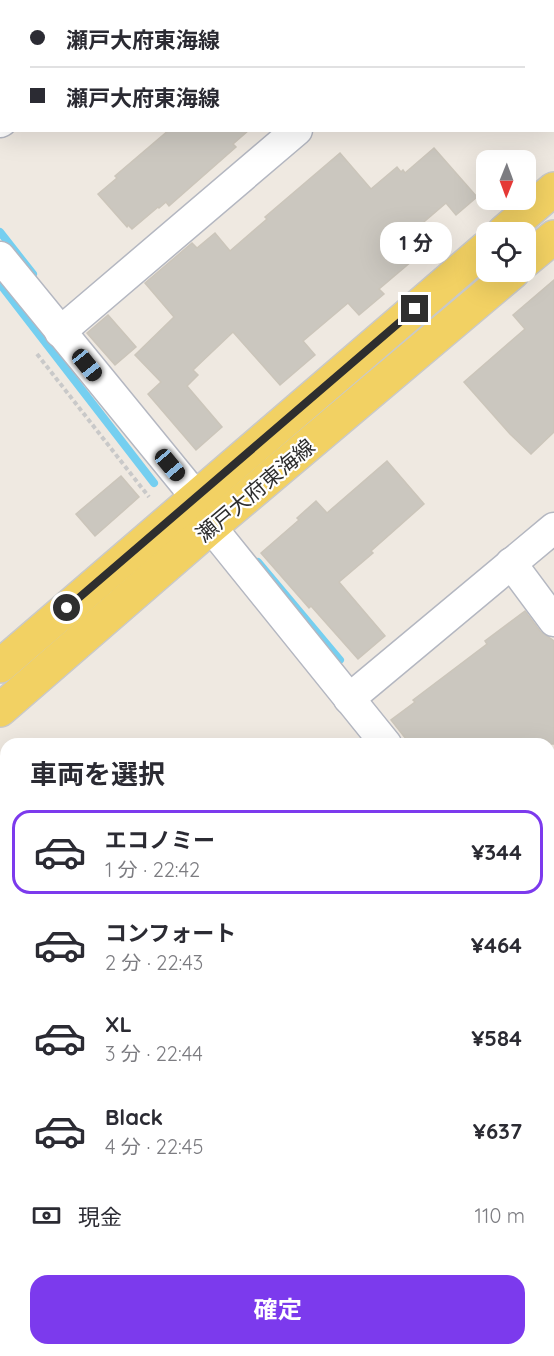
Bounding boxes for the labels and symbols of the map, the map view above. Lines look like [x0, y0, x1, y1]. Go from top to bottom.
north arrow [476, 150, 536, 210]
callout: 1 分 [379, 222, 451, 264]
route end [401, 295, 428, 322]
car [69, 345, 105, 385]
street label: 瀬戸大府東海線 [190, 433, 320, 547]
car [152, 445, 188, 485]
route start [53, 594, 80, 621]

